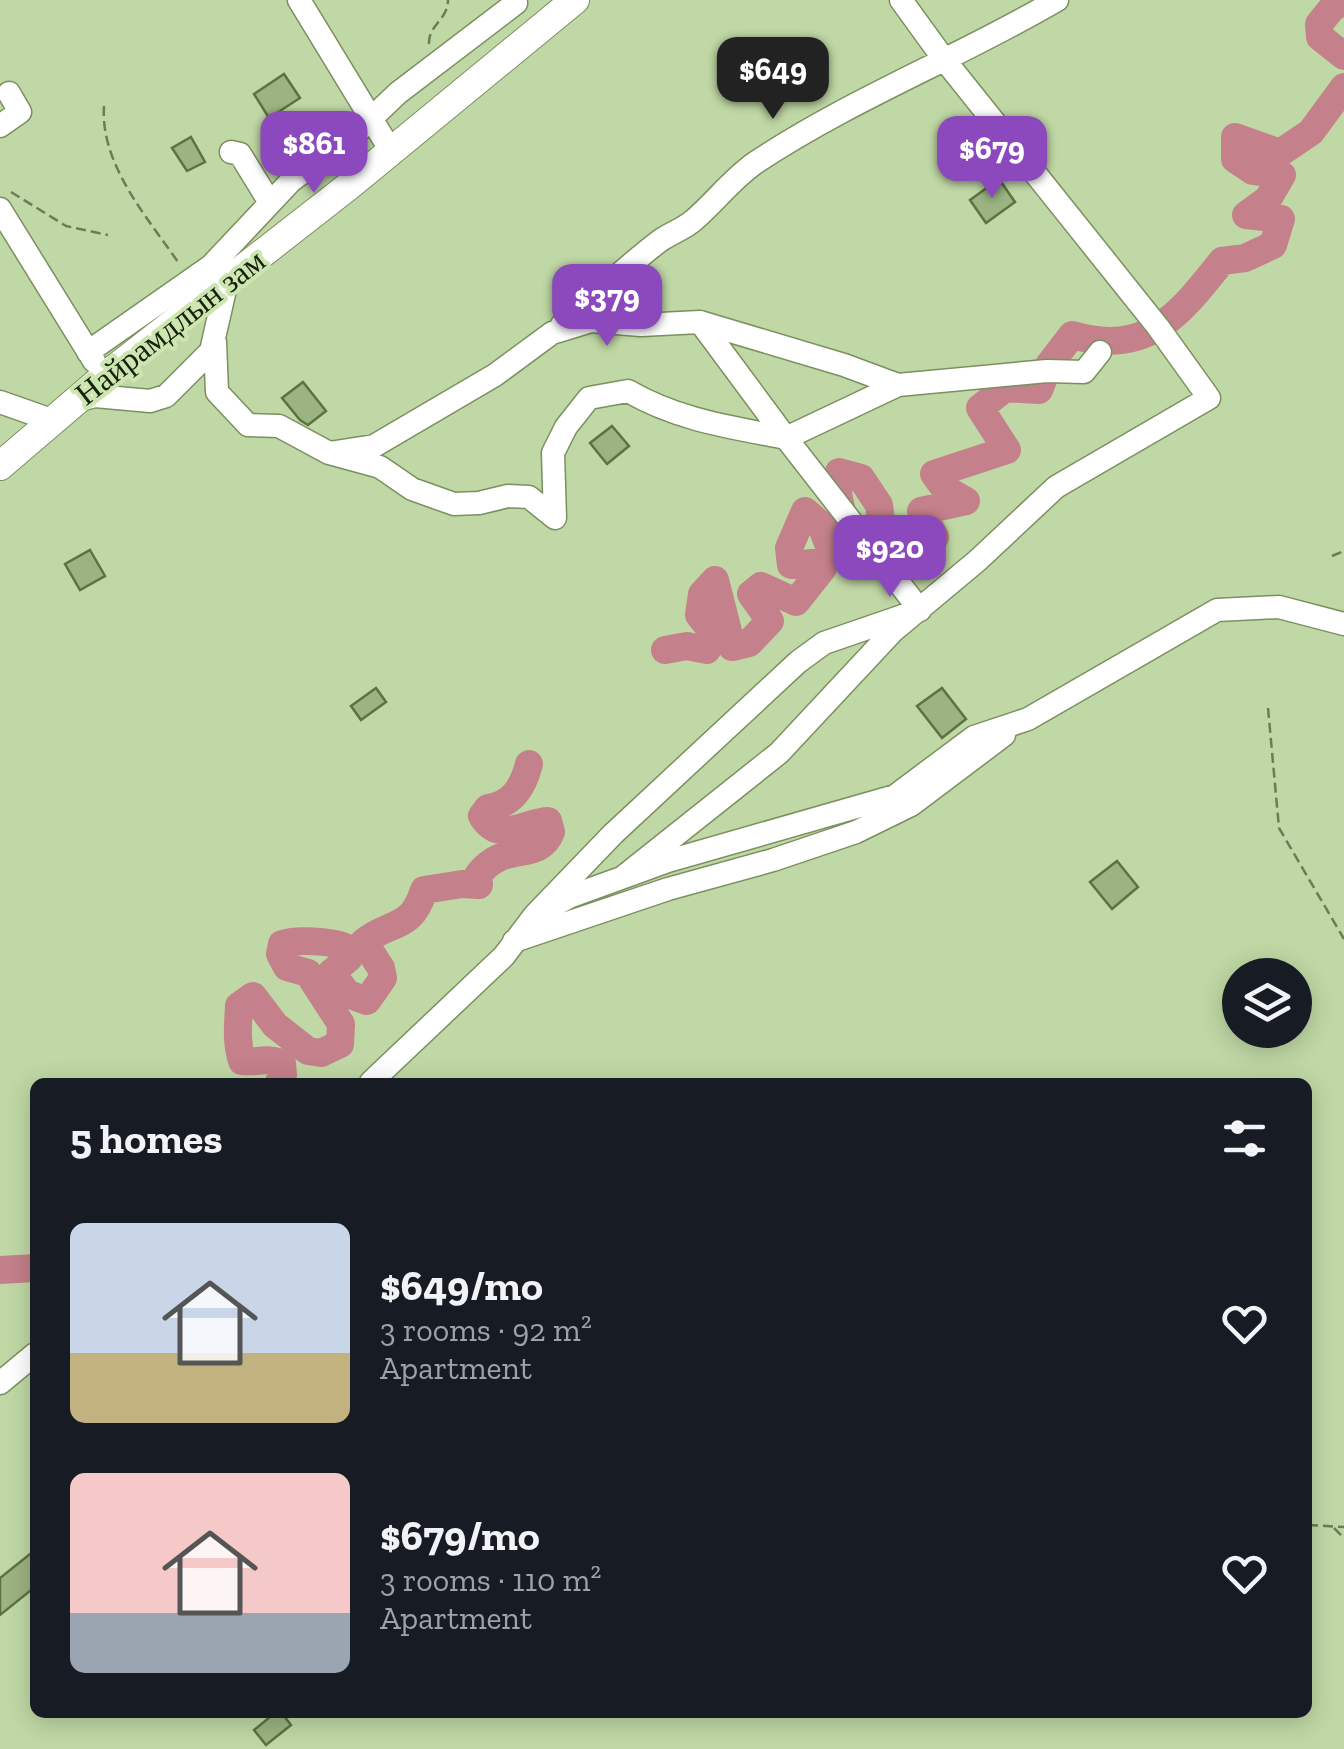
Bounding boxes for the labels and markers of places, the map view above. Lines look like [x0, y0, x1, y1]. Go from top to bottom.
pin: $649 [714, 37, 832, 122]
pin: $861 [255, 111, 373, 196]
pin: $679 [933, 116, 1051, 201]
pin: $379 [548, 264, 666, 349]
pin: $920 [831, 515, 949, 600]

